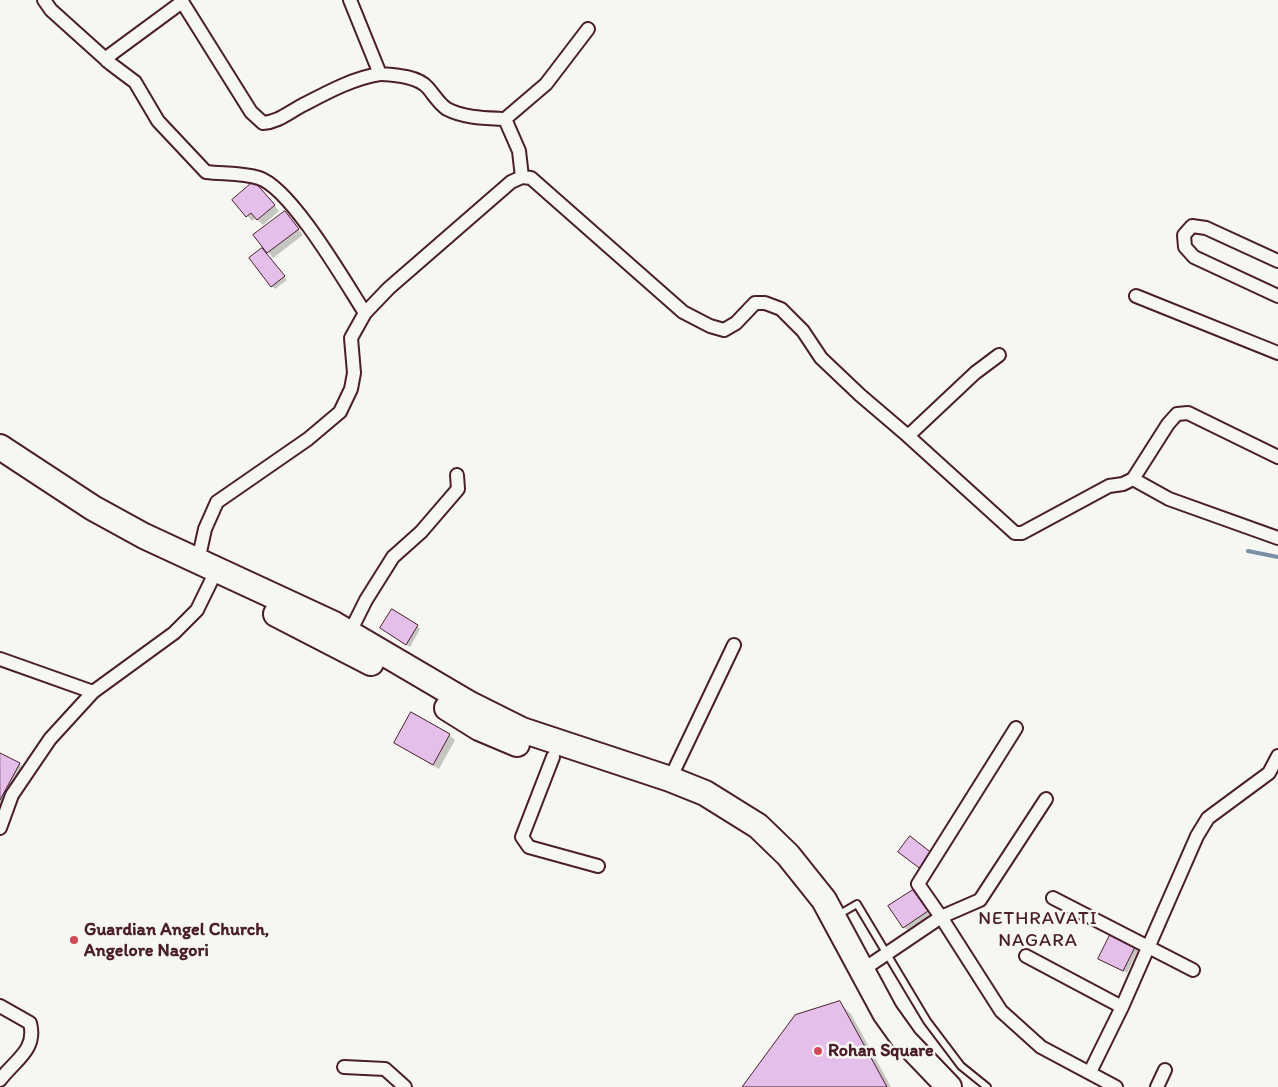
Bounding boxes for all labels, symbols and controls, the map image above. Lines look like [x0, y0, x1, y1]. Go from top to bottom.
district label: NETHRAVATI NAGARA [976, 908, 1100, 952]
place label: Guardian Angel Church, Angelore Nagori [84, 919, 269, 962]
marker: Guardian Angel Church, Angelore Nagori [68, 934, 80, 946]
place label: Rohan Square [828, 1040, 934, 1062]
marker: Rohan Square [812, 1045, 824, 1057]

